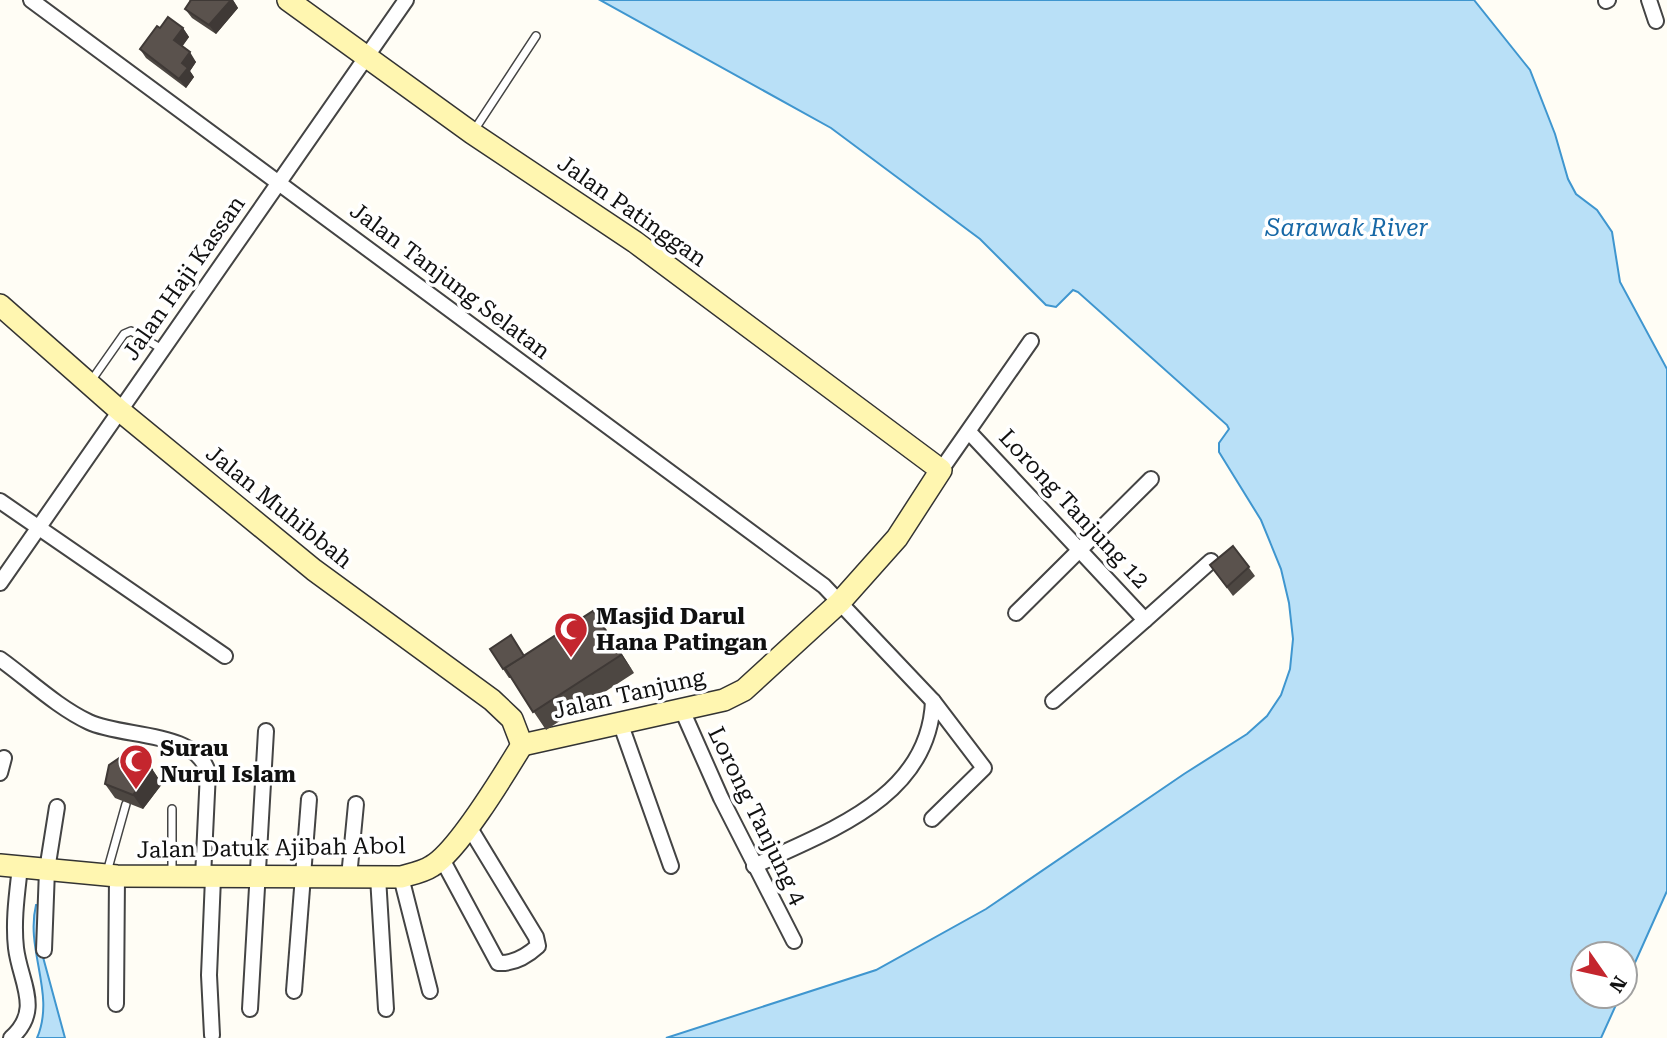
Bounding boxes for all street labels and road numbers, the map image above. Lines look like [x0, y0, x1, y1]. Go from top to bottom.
street label: Jalan Patinggan [552, 150, 712, 273]
street label: Jalan Haji Kassan [117, 191, 251, 365]
street label: Jalan Tanjung Selatan [345, 197, 555, 365]
street label: Lorong Tanjung 12 [993, 424, 1155, 594]
street label: Jalan Muhibbah [200, 440, 358, 574]
street label: Jalan Tanjung [550, 663, 708, 725]
street label: Lorong Tanjung 4 [702, 723, 812, 909]
street label: Jalan Datuk Ajibah Abol [136, 832, 406, 864]

